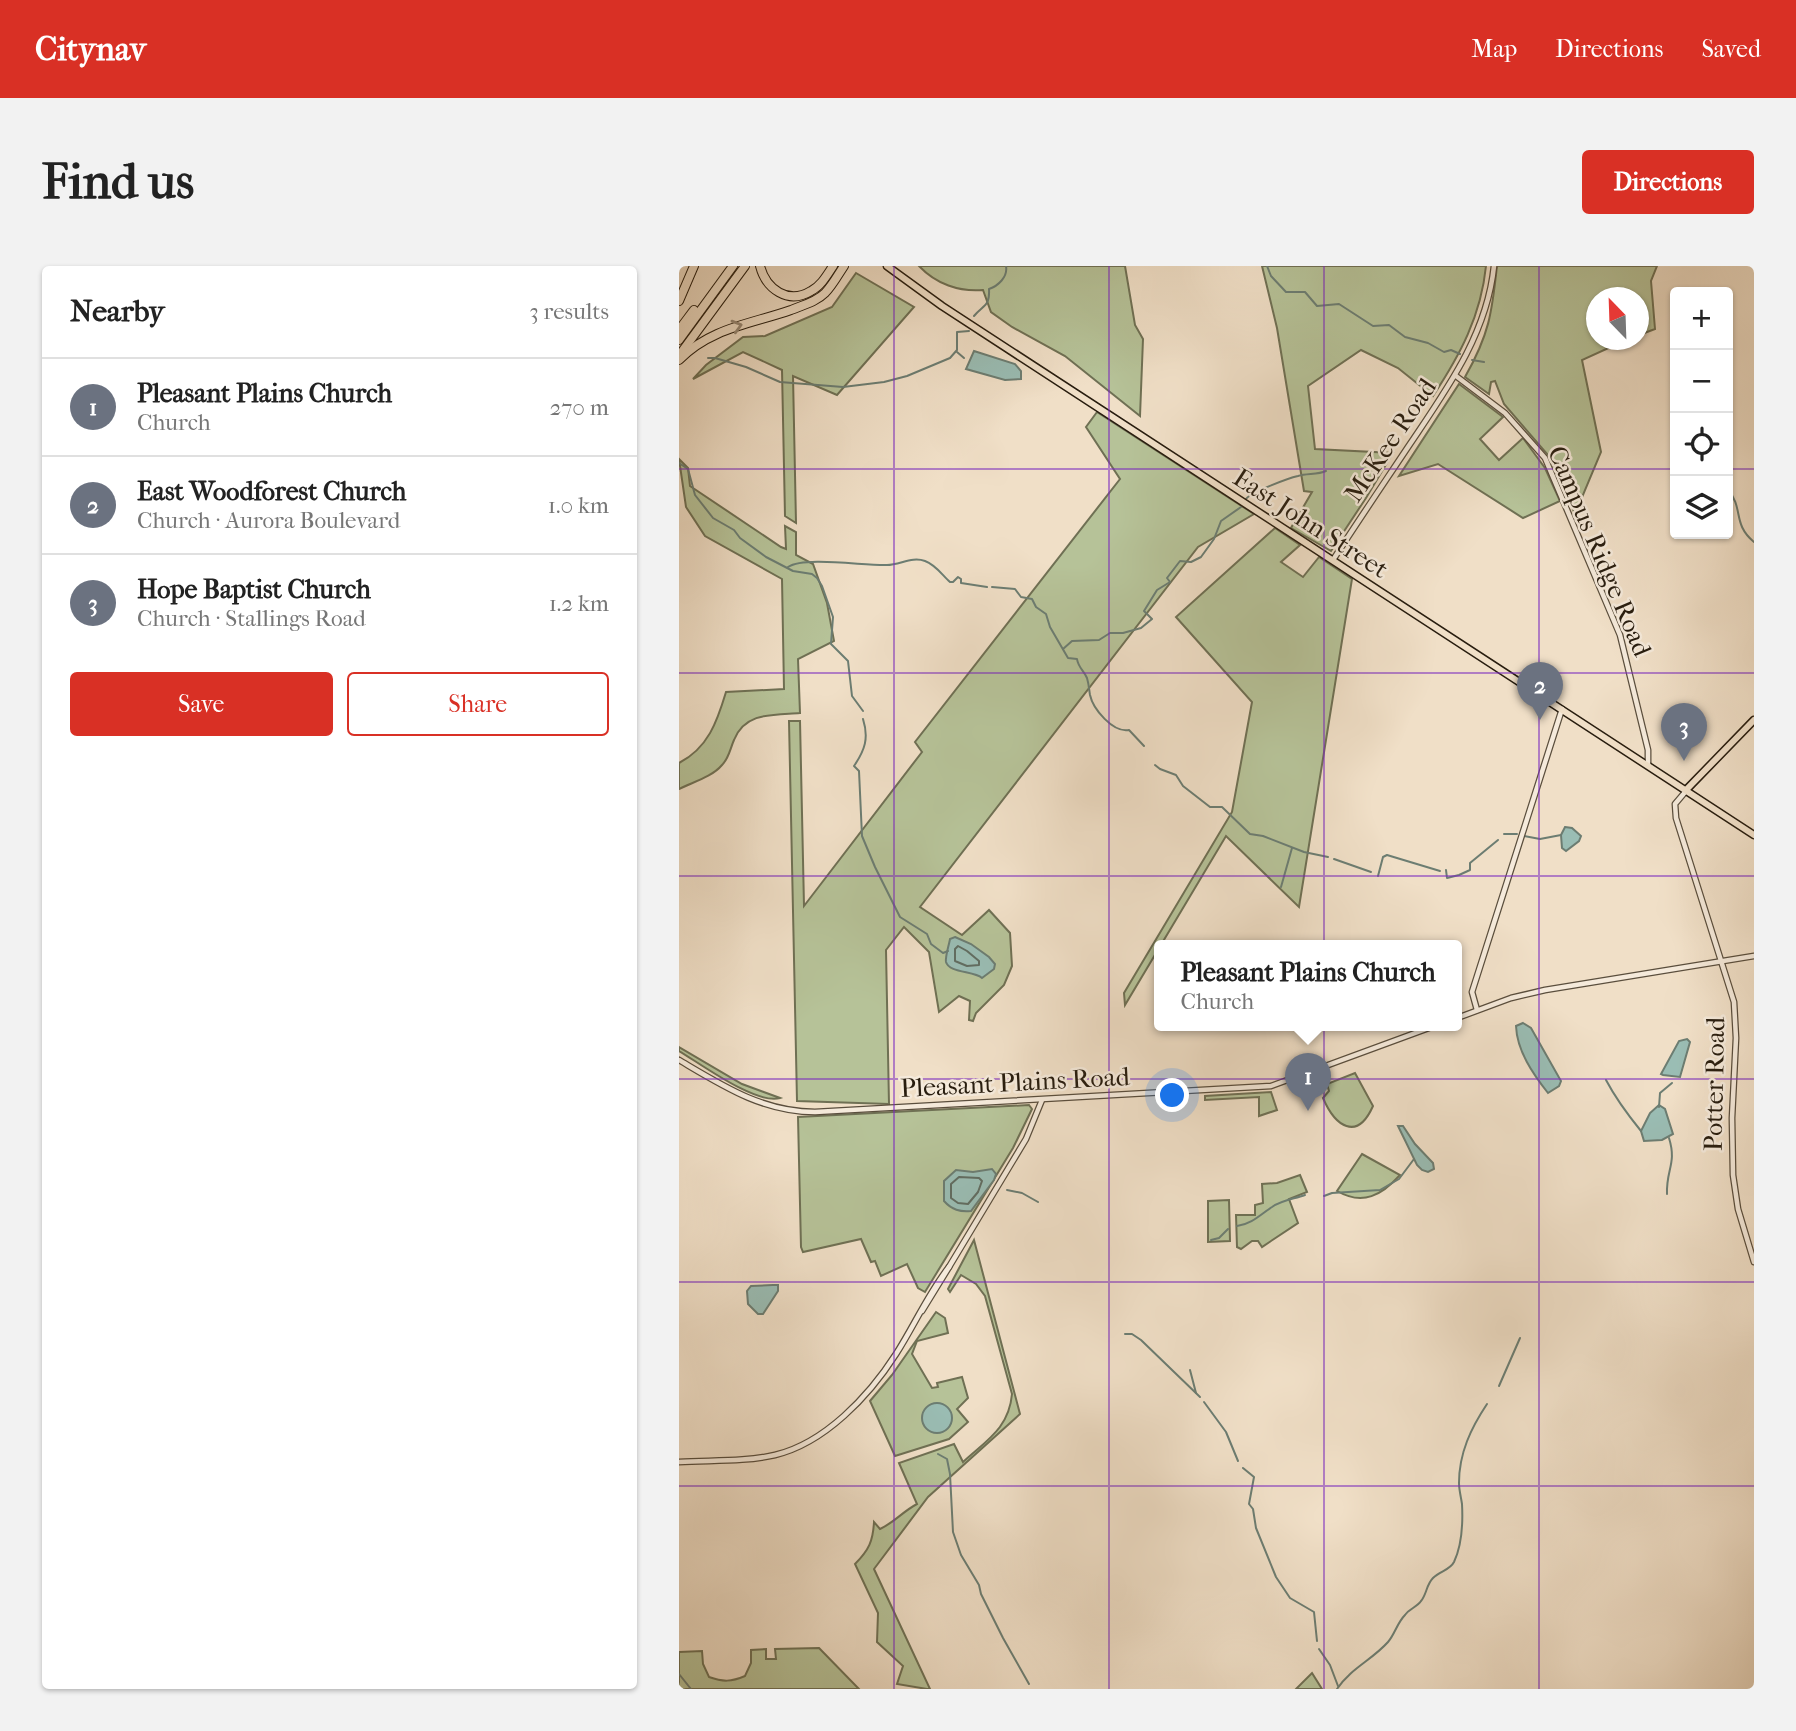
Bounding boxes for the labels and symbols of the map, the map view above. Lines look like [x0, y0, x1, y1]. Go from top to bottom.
north arrow [1586, 287, 1649, 350]
one-way arrow [731, 320, 743, 334]
street label: McKee Road [1338, 372, 1444, 508]
street label: Campus Ridge Road [1541, 441, 1658, 662]
street label: East John Street [1227, 462, 1395, 585]
pin: 2 [1517, 662, 1563, 720]
pin: 3 [1661, 703, 1707, 761]
street label: Potter Road [1698, 1016, 1731, 1151]
pin: 1 [1285, 1053, 1331, 1111]
street label: Pleasant Plains Road [900, 1061, 1131, 1104]
your location [1155, 1078, 1189, 1112]

